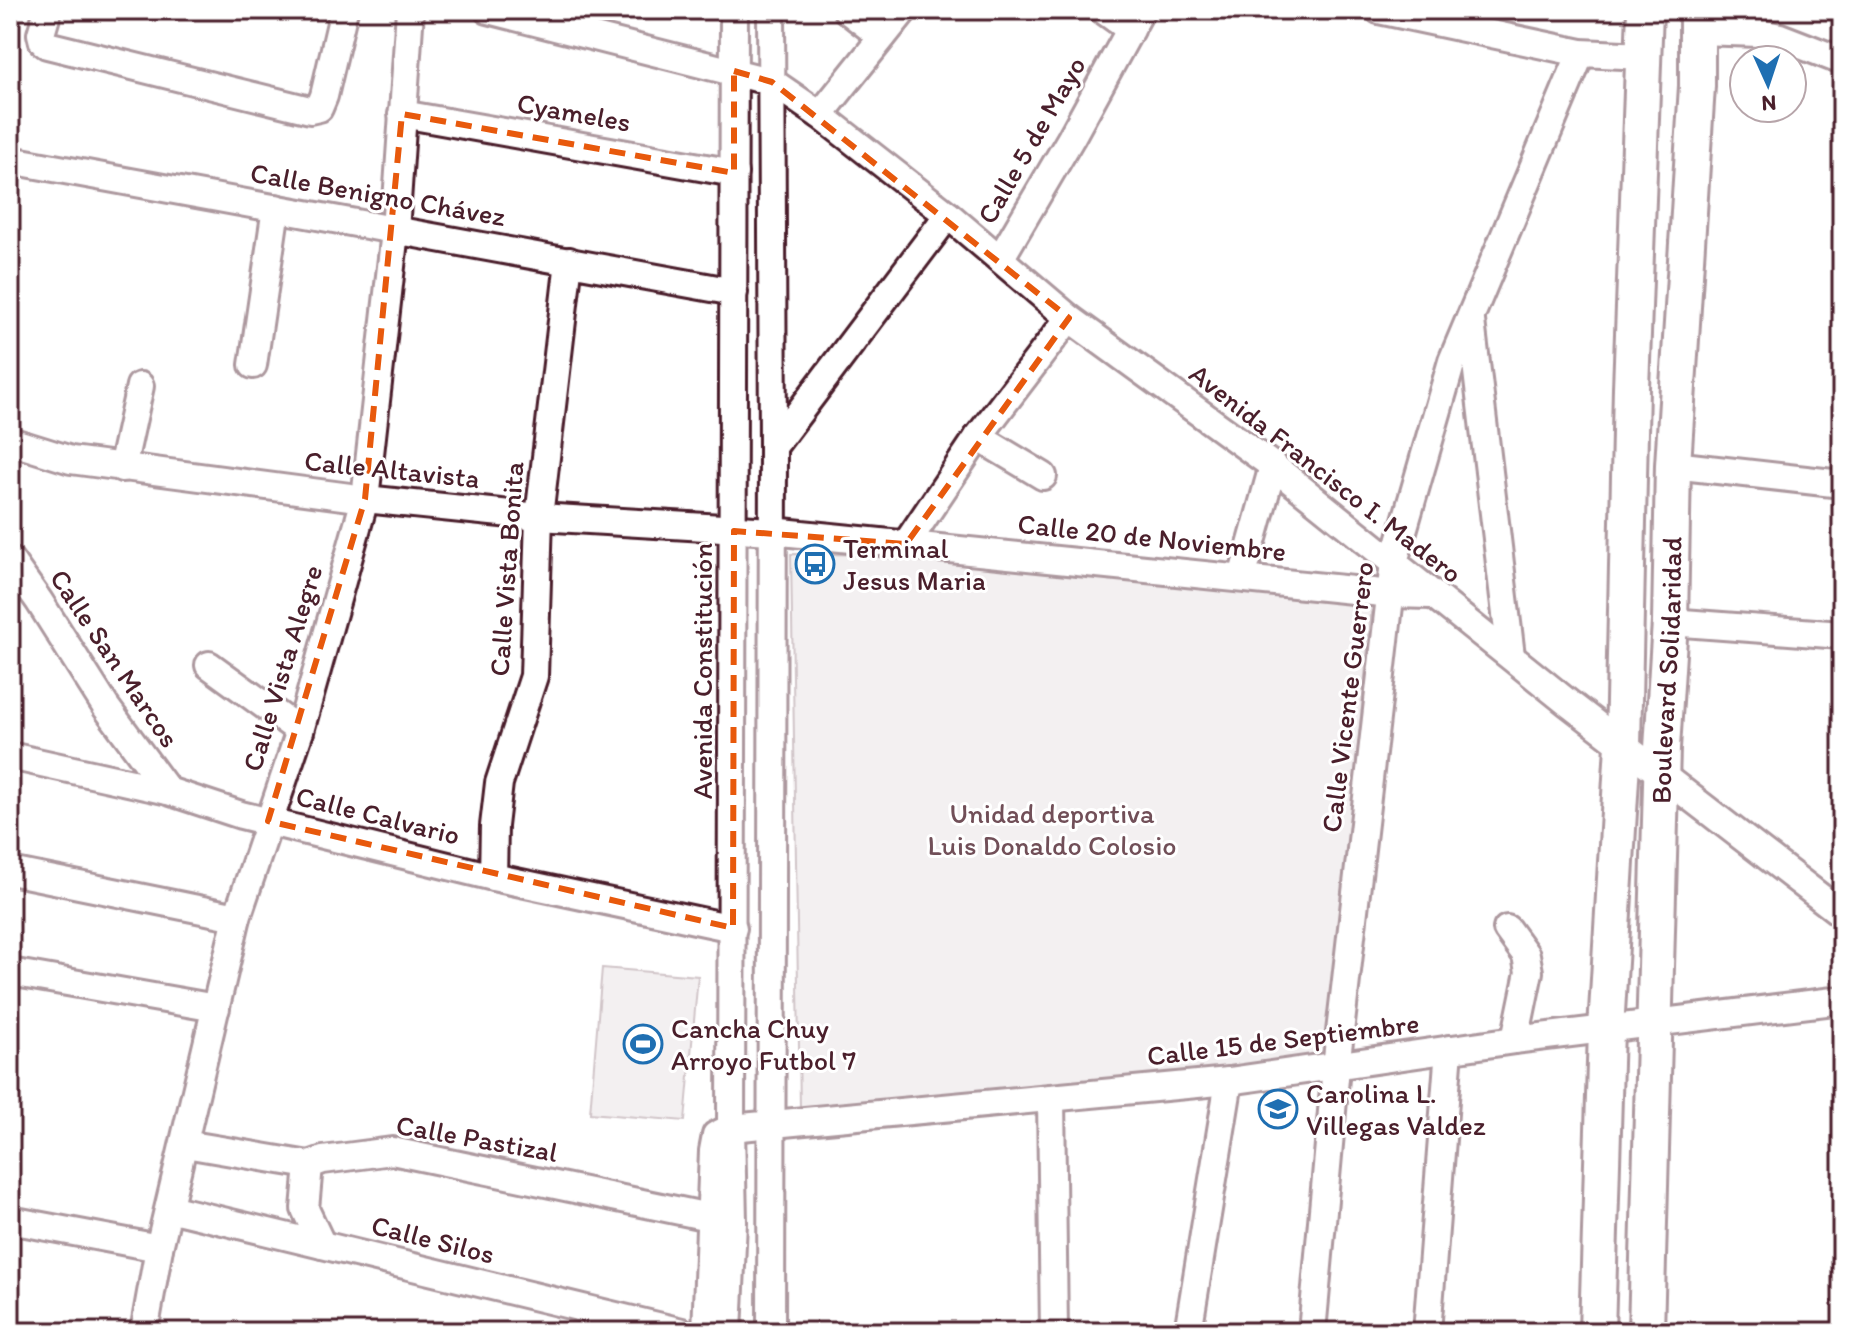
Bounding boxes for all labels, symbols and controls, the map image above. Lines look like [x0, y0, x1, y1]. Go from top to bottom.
north arrow [1728, 44, 1808, 124]
street label: Calle 5 de Mayo [969, 50, 1093, 230]
street label: Cyameles [514, 85, 634, 139]
text: N [1761, 90, 1777, 117]
street label: Calle Benigno Chávez [248, 155, 509, 233]
street label: Avenida Francisco I. Madero [1183, 356, 1469, 590]
street label: Calle Altavista [303, 443, 482, 495]
street label: Calle Vista Bonita [482, 460, 530, 678]
street label: Calle 20 de Noviembre [1016, 506, 1288, 568]
place label: Terminal Jesus Maria [843, 531, 986, 597]
street label: Boulevard Solidaridad [1643, 536, 1689, 804]
street label: Avenida Constitución [685, 543, 719, 799]
bus stop icon: Terminal Jesus Maria [794, 543, 836, 585]
street label: Calle Vicente Guerrero [1314, 560, 1380, 834]
street label: Calle Vista Alegre [234, 561, 330, 775]
street label: Calle San Marcos [43, 562, 187, 754]
street label: Calle Calvario [292, 778, 464, 852]
park label: Unidad deportiva Luis Donaldo Colosio [927, 796, 1177, 862]
street label: Calle 15 de Septiembre [1145, 1005, 1421, 1073]
place label: Cancha Chuy Arroyo Futbol 7 [671, 1011, 856, 1077]
sports icon: Cancha Chuy Arroyo Futbol 7 [622, 1023, 664, 1065]
place label: Carolina L. Villegas Valdez [1306, 1076, 1486, 1142]
school or university icon: Carolina L. Villegas Valdez [1257, 1088, 1299, 1130]
street label: Calle Pastizal [394, 1107, 560, 1169]
street label: Calle Silos [368, 1207, 498, 1271]

